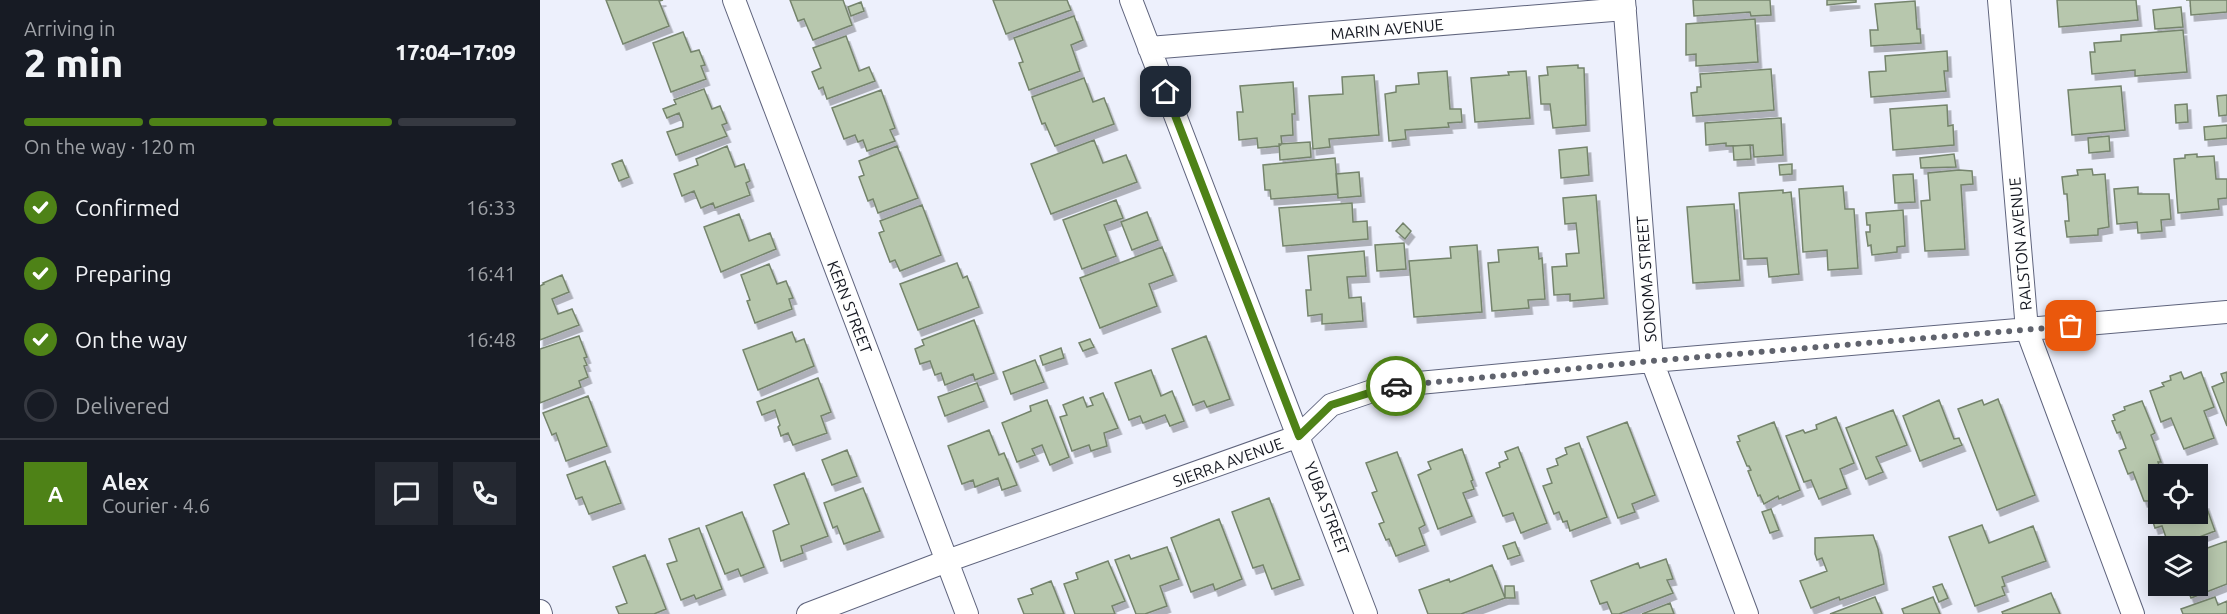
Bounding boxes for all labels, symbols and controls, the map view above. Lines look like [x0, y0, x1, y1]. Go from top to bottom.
street label: MARIN AVENUE [1330, 15, 1444, 43]
text: Arriving in [24, 17, 115, 40]
text: 17:04–17:09 [395, 39, 516, 64]
text: 2 min [24, 41, 123, 84]
pin [1140, 66, 1191, 117]
icon: home [1149, 75, 1182, 108]
text: On the way · 120 m [24, 135, 196, 158]
street label: RALSTON AVENUE [2005, 177, 2035, 311]
icon: check [24, 191, 57, 224]
text: Confirmed [75, 195, 180, 220]
text: 16:33 [466, 196, 516, 219]
street label: SONOMA STREET [1633, 215, 1659, 343]
icon: check [24, 257, 57, 290]
street label: KERN STREET [824, 258, 876, 356]
text: Preparing [75, 261, 172, 286]
text: 16:41 [466, 262, 516, 285]
pin [2045, 300, 2096, 351]
icon: bag [2054, 309, 2087, 342]
icon: check [24, 323, 57, 356]
text: On the way [75, 327, 187, 352]
text: 16:48 [466, 328, 516, 351]
courier [1366, 356, 1426, 416]
icon: car [1380, 370, 1413, 403]
text: Delivered [75, 393, 170, 418]
street label: SIERRA AVENUE [1170, 434, 1286, 490]
street label: YUBA STREET [1301, 459, 1353, 557]
button: chat [375, 462, 438, 525]
button: phone [453, 462, 516, 525]
map controls [2148, 464, 2208, 596]
button: locate [2148, 464, 2208, 524]
text: Alex [102, 469, 149, 494]
text: A [48, 481, 63, 506]
text: Courier · 4.6 [102, 494, 210, 517]
button: layers [2148, 536, 2208, 596]

